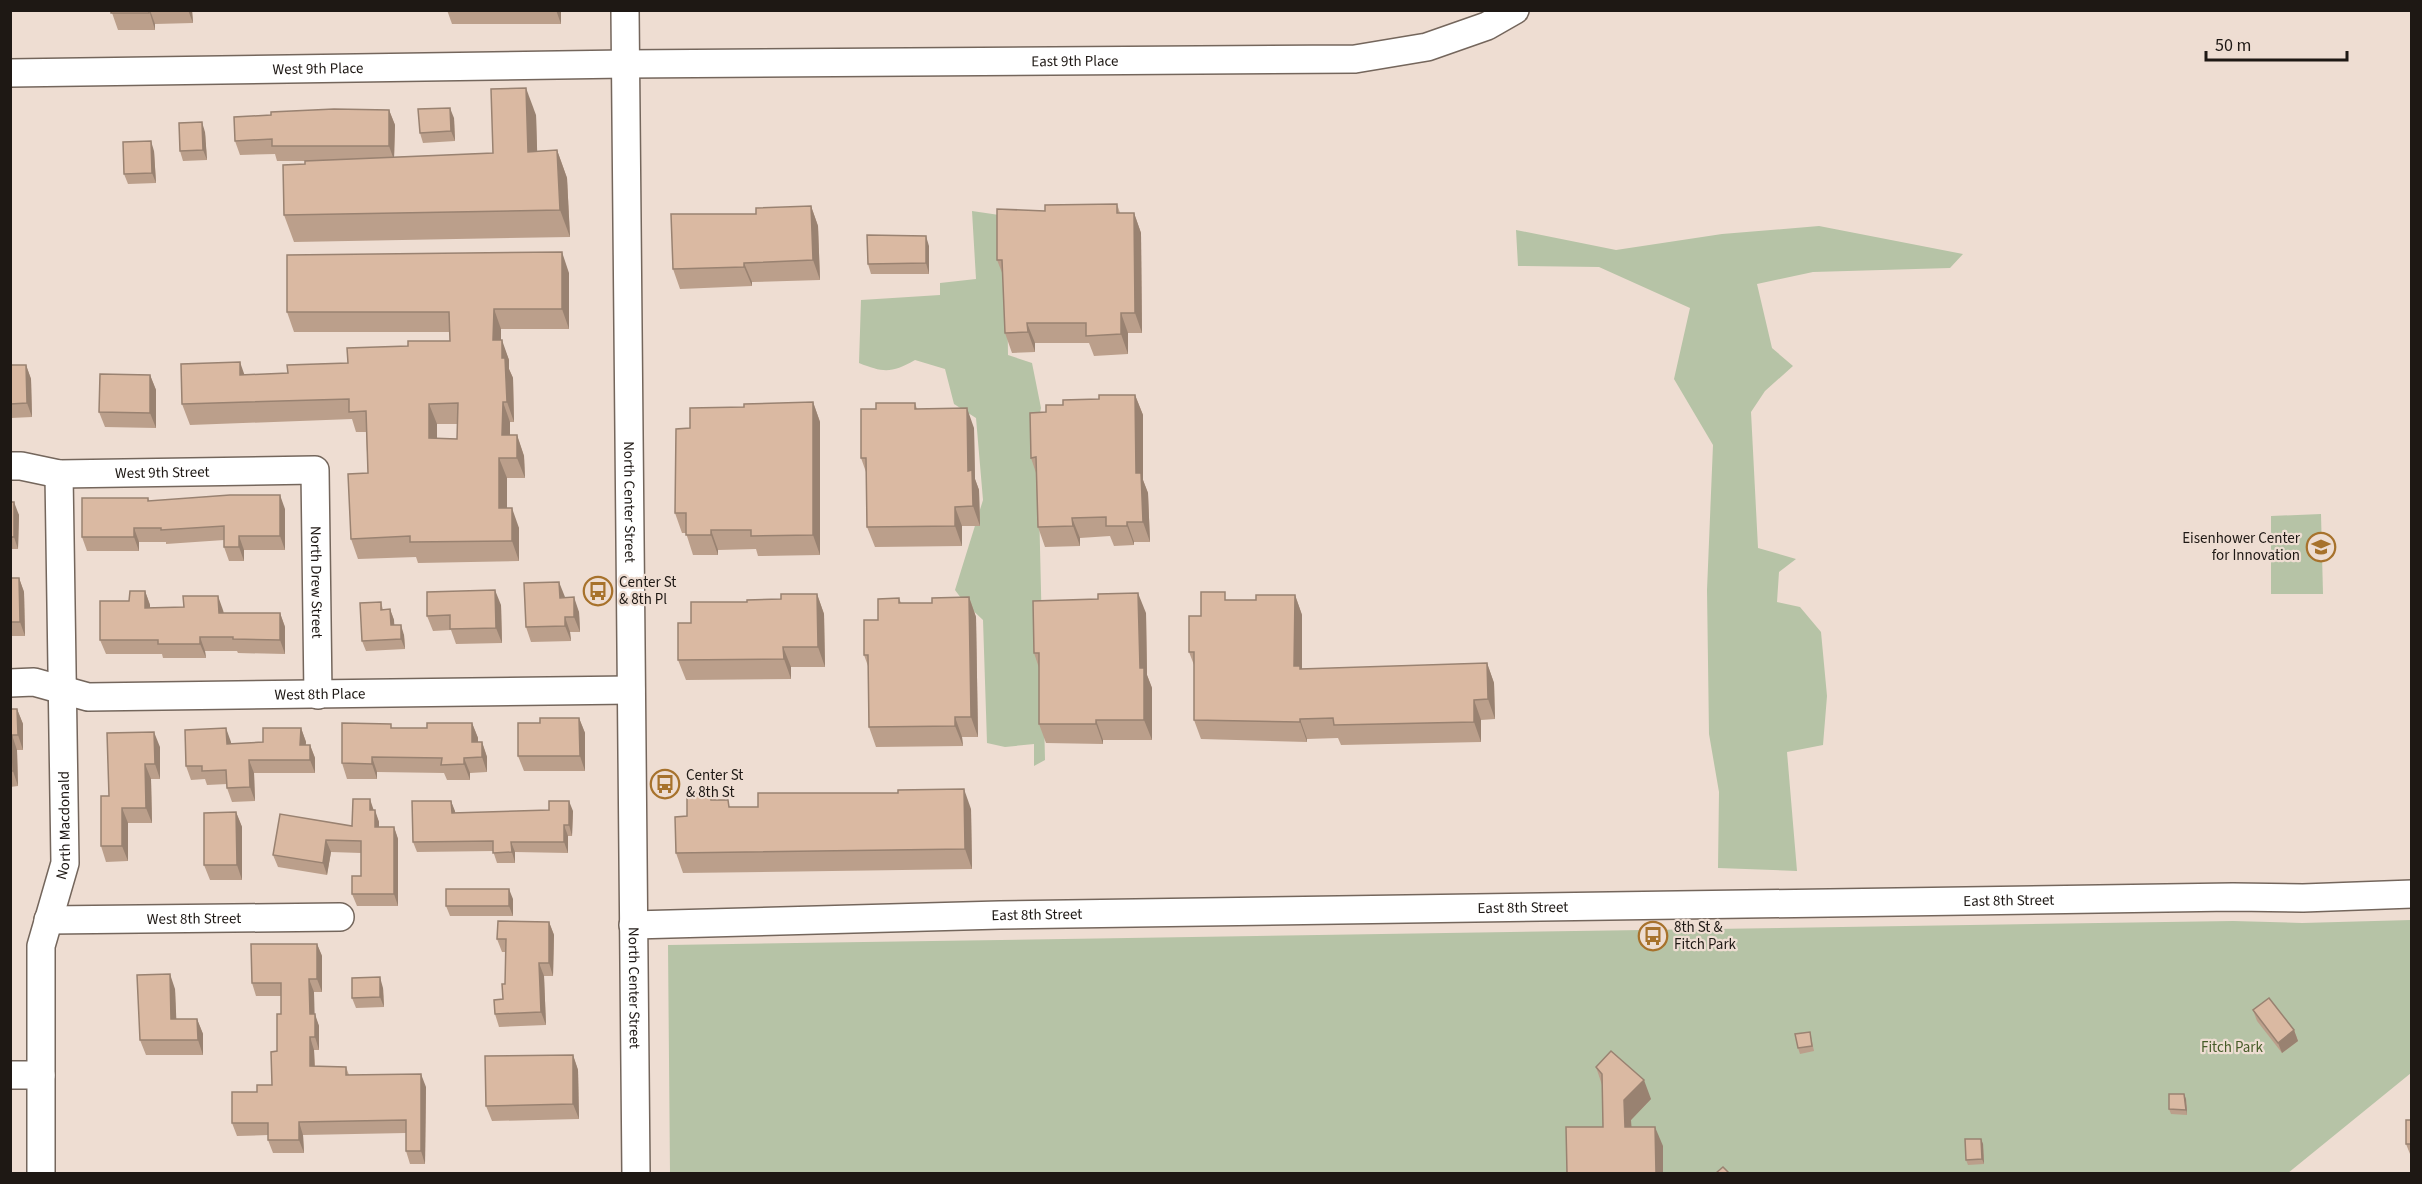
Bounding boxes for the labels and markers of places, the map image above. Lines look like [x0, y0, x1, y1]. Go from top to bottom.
place label: Eisenhower Center for Innovation [2182, 528, 2301, 566]
school or university icon: Eisenhower Center for Innovation [2305, 531, 2337, 563]
place label: Center St & 8th Pl [619, 572, 676, 610]
bus stop icon: Center St & 8th Pl [582, 575, 614, 607]
place label: Center St & 8th St [686, 765, 743, 803]
bus stop icon: Center St & 8th St [649, 768, 681, 800]
place label: 8th St & Fitch Park [1674, 917, 1737, 955]
bus stop icon: 8th St & Fitch Park [1637, 920, 1669, 952]

